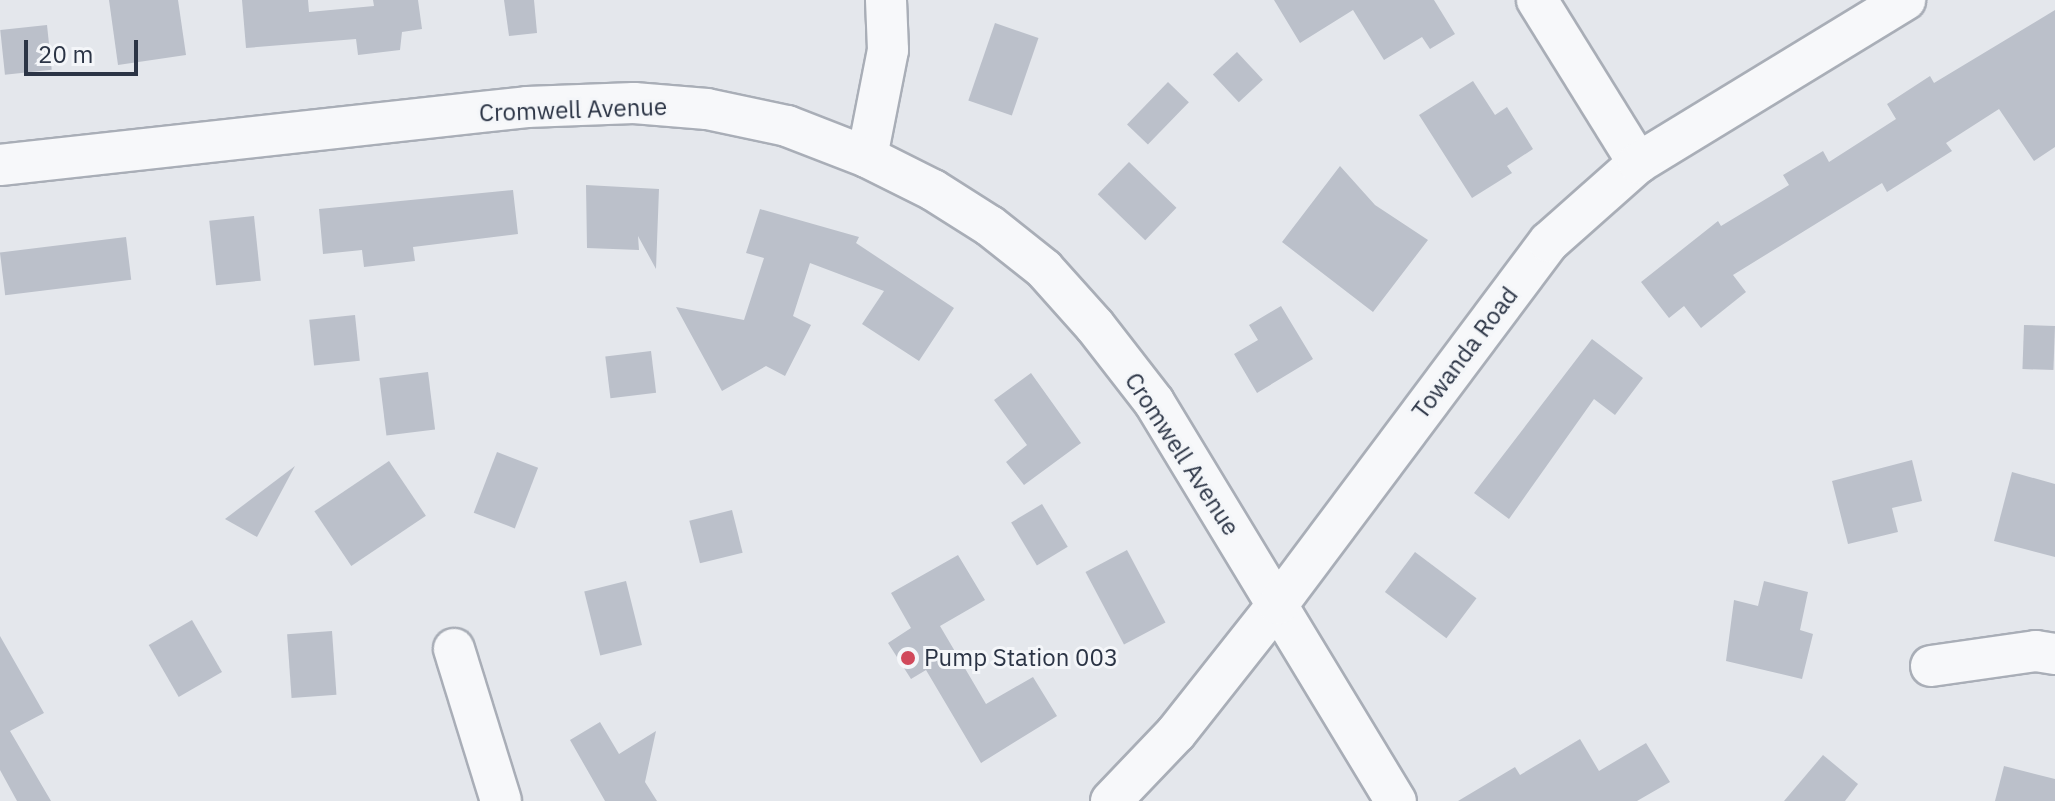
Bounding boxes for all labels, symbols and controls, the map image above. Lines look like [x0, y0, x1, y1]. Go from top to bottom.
scale bar [28, 24, 142, 74]
text: 20 m [38, 38, 93, 70]
street label: Cromwell Avenue [479, 92, 667, 128]
street label: Towanda Road [1406, 281, 1524, 425]
street label: Cromwell Avenue [1119, 367, 1245, 541]
place label: Pump Station 003 [924, 644, 1118, 672]
marker: Pump Station 003 [899, 649, 917, 667]

